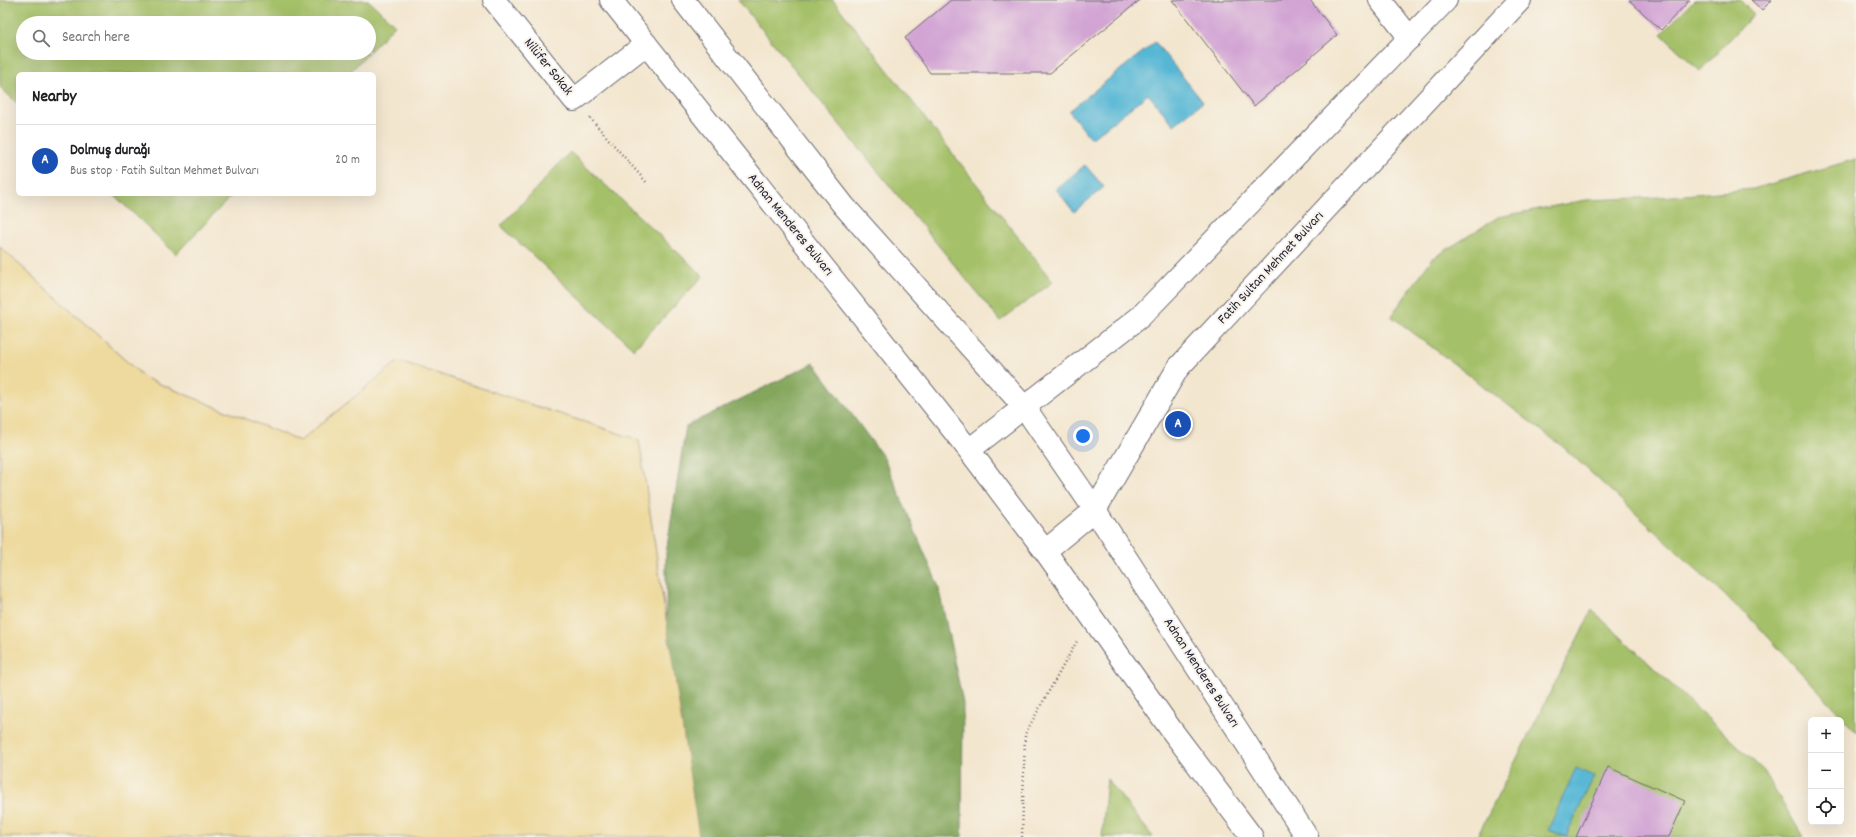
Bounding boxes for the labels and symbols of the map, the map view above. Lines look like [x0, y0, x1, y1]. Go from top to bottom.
street label: Nilüfer Sokak [519, 34, 578, 100]
street label: Adnan Menderes Bulvarı [742, 169, 838, 281]
street label: Fatih Sultan Mehmet Bulvarı [1213, 207, 1329, 329]
pin: A [1165, 409, 1191, 439]
your location [1073, 426, 1093, 446]
street label: Adnan Menderes Bulvarı [1158, 614, 1244, 732]

